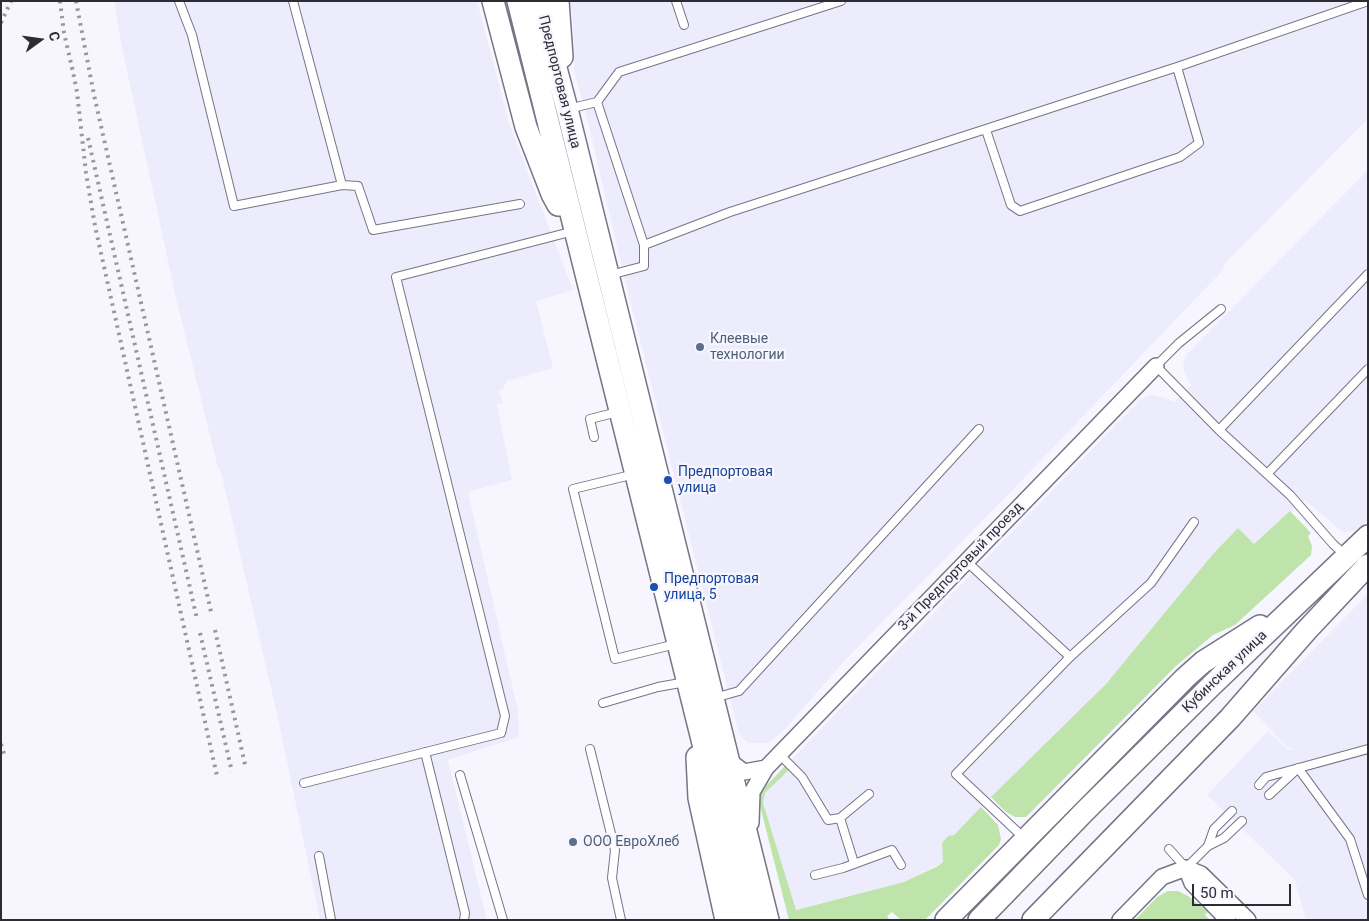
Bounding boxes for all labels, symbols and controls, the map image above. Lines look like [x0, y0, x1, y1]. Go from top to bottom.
street label: Предпортовая улица [534, 14, 584, 150]
north arrow [15, 15, 65, 65]
text: С [46, 30, 63, 43]
place label: Клеевые технологии [710, 331, 785, 364]
marker: Клеевые технологии [694, 341, 706, 353]
place label: Предпортовая улица [678, 464, 773, 497]
marker: Предпортовая улица [662, 474, 674, 486]
street label: 3-й Предпортовый проезд [895, 499, 1027, 635]
place label: Предпортовая улица, 5 [664, 571, 759, 604]
marker: Предпортовая улица, 5 [648, 581, 660, 593]
street label: Кубинская улица [1179, 627, 1271, 717]
place label: ООО ЕвроХлеб [583, 834, 679, 850]
marker: ООО ЕвроХлеб [567, 836, 579, 848]
scale bar [1194, 874, 1293, 906]
text: 50 m [1200, 884, 1234, 902]

